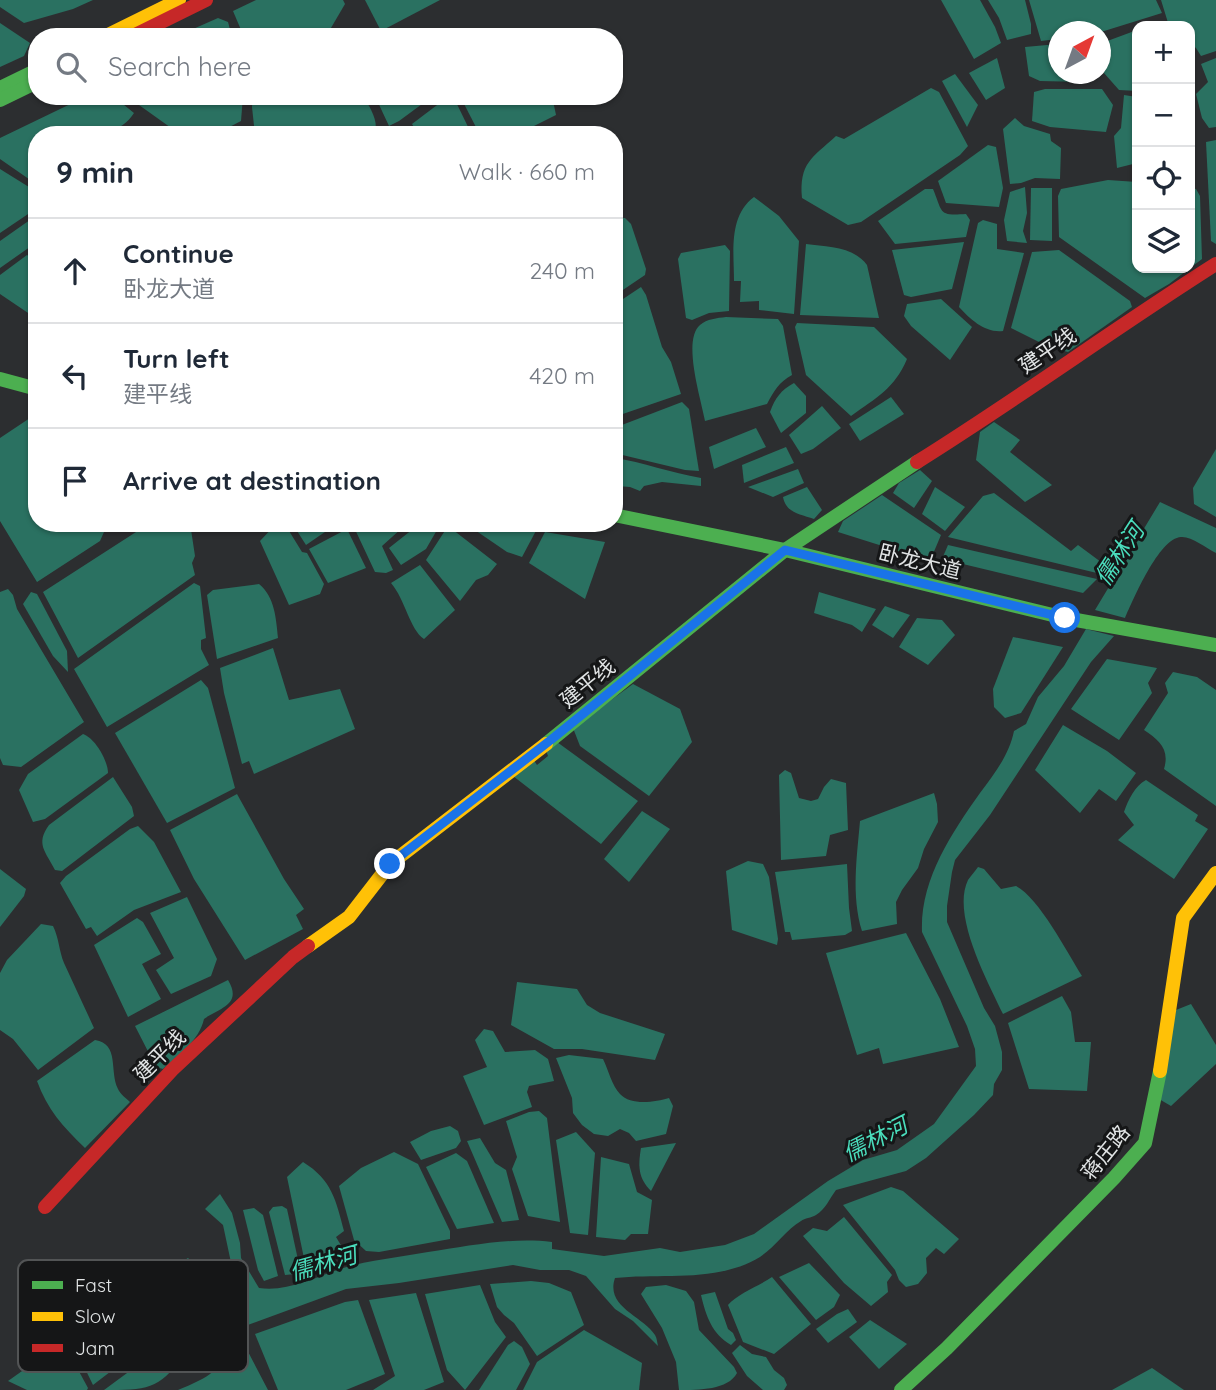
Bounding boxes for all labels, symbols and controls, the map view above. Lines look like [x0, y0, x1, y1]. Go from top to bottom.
north arrow [1048, 21, 1111, 84]
map controls [1132, 21, 1195, 273]
button: + [1132, 21, 1195, 84]
search box [28, 28, 623, 105]
icon: search [52, 48, 90, 86]
text: Search here [108, 50, 252, 83]
button: − [1132, 84, 1195, 147]
button: locate [1132, 147, 1195, 210]
text: 9 min [56, 153, 134, 191]
text: Walk · 660 m [459, 157, 595, 186]
button: layers [1132, 210, 1195, 273]
text: Continue [123, 237, 234, 270]
icon: ahead [56, 252, 94, 290]
text: 240 m [530, 256, 595, 285]
text: 卧龙大道 [123, 274, 215, 303]
street label: 建平线 [1014, 322, 1080, 378]
text: Turn left [123, 342, 230, 375]
icon: left [56, 357, 94, 395]
text: 420 m [529, 361, 595, 390]
text: 建平线 [123, 379, 192, 408]
icon: arrive [56, 462, 94, 500]
text: Arrive at destination [123, 464, 381, 497]
water label: 儒林河 [1088, 514, 1152, 591]
street label: 卧龙大道 [876, 538, 964, 584]
route start [1049, 602, 1080, 633]
street label: 建平线 [554, 653, 620, 713]
route end [374, 848, 405, 879]
street label: 建平线 [128, 1024, 190, 1086]
water label: 儒林河 [838, 1109, 916, 1168]
street label: 蒋庄路 [1075, 1119, 1135, 1185]
water label: 儒林河 [286, 1238, 364, 1286]
legend [18, 1260, 248, 1372]
text: Fast [75, 1273, 112, 1297]
text: Slow [75, 1304, 116, 1328]
text: Jam [75, 1336, 115, 1360]

